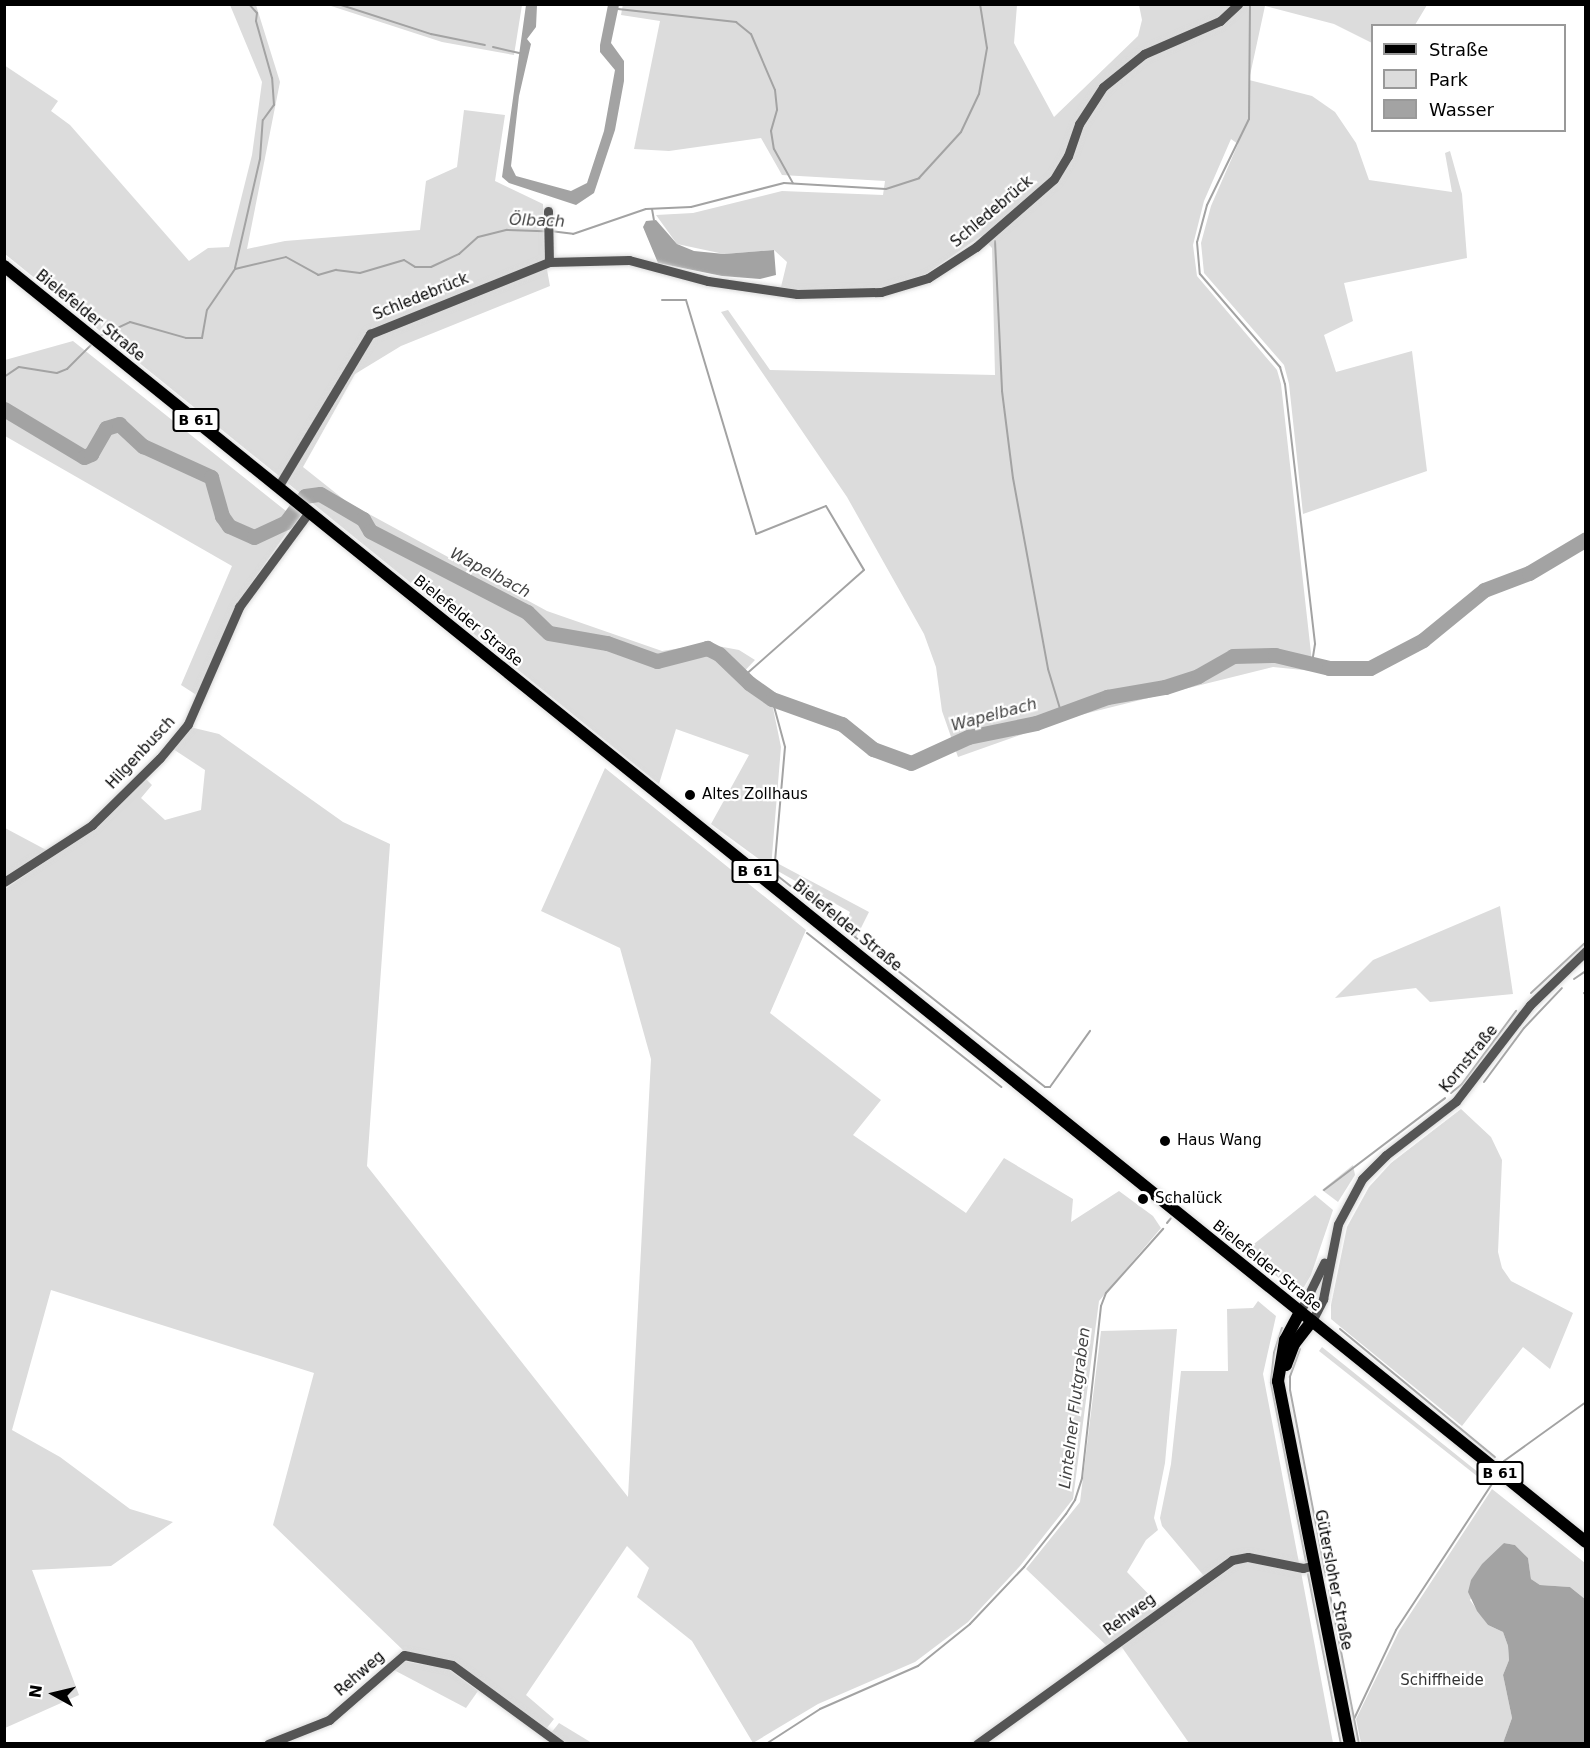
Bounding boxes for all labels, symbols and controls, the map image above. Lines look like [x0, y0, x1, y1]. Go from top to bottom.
legend [1371, 24, 1566, 132]
text: Straße [1429, 39, 1488, 60]
text: Park [1429, 69, 1468, 90]
text: Wasser [1429, 99, 1494, 120]
street label: Schledebrück [947, 172, 1037, 252]
water label: Ölbach [509, 210, 565, 232]
street label: Bielefelder Straße [32, 267, 148, 365]
street label: Schledebrück [371, 270, 471, 324]
road number: B 61 [172, 409, 220, 431]
water label: Wapelbach [447, 544, 533, 602]
street label: Bielefelder Straße [410, 572, 526, 670]
water label: Wapelbach [949, 694, 1039, 736]
street label: Hilgenbusch [103, 713, 179, 793]
place label: Altes Zollhaus [702, 786, 808, 804]
marker: Altes Zollhaus [683, 788, 697, 802]
road number: B 61 [731, 860, 779, 882]
street label: Bielefelder Straße [789, 877, 905, 975]
street label: Kornstraße [1436, 1022, 1502, 1096]
place label: Haus Wang [1177, 1132, 1262, 1150]
marker: Haus Wang [1158, 1134, 1172, 1148]
place label: Schalück [1155, 1190, 1222, 1208]
marker: Schalück [1136, 1192, 1150, 1206]
street label: Bielefelder Straße [1209, 1217, 1325, 1315]
water label: Lintelner Flutgraben [1056, 1326, 1094, 1490]
road number: B 61 [1476, 1462, 1524, 1484]
street label: Gütersloher Straße [1311, 1508, 1355, 1652]
street label: Rehweg [1101, 1590, 1159, 1640]
street label: Rehweg [332, 1648, 388, 1700]
north arrow [24, 1664, 84, 1724]
park label: Schiffheide [1400, 1672, 1484, 1690]
text: N [25, 1683, 46, 1699]

